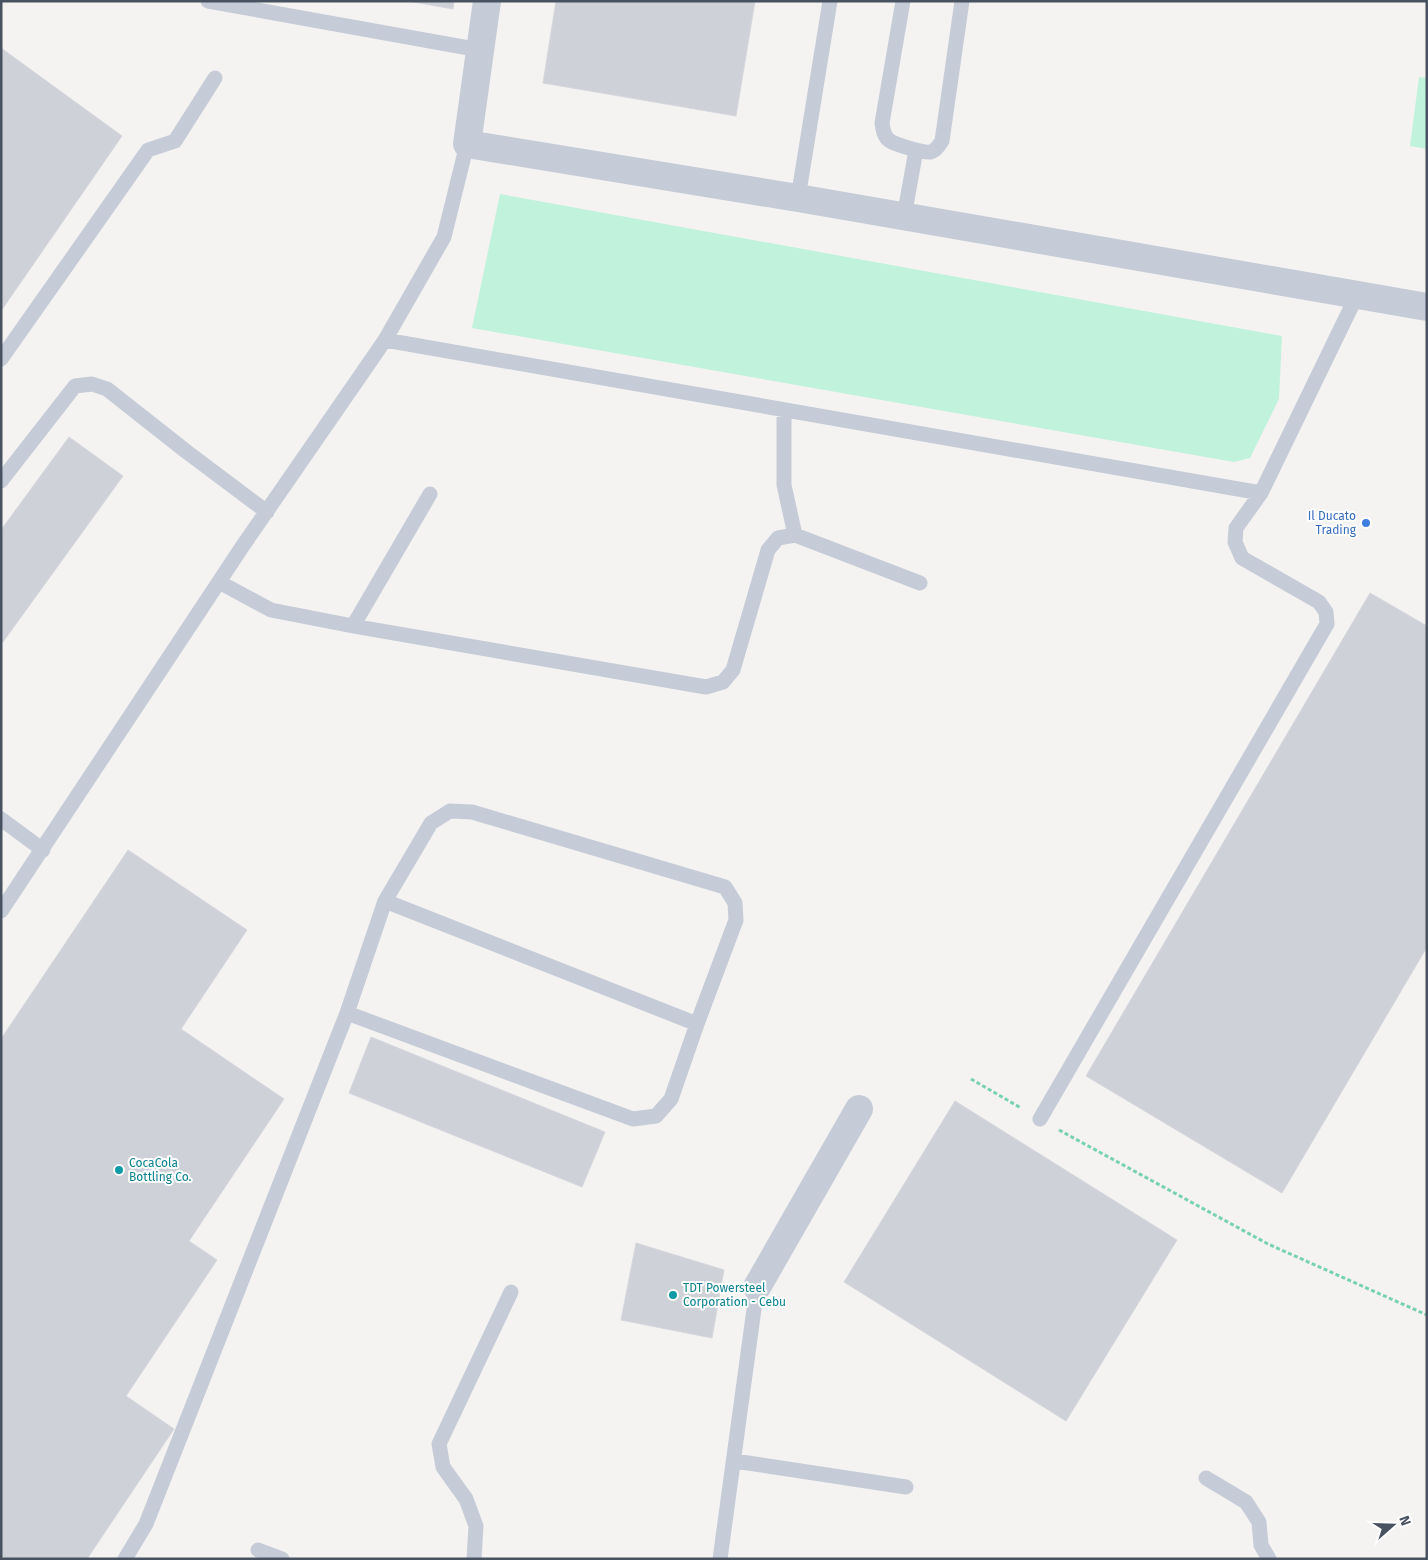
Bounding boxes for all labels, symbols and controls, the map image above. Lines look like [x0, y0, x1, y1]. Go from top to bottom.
place label: Il Ducato Trading [1308, 509, 1357, 537]
marker: Il Ducato Trading [1360, 517, 1372, 529]
place label: CocaCola Bottling Co. [129, 1156, 192, 1184]
marker: CocaCola Bottling Co. [113, 1164, 125, 1176]
place label: TDT Powersteel Corporation - Cebu [683, 1281, 786, 1309]
marker: TDT Powersteel Corporation - Cebu [667, 1289, 679, 1301]
north arrow [1368, 1500, 1418, 1550]
text: N [1395, 1513, 1414, 1528]

